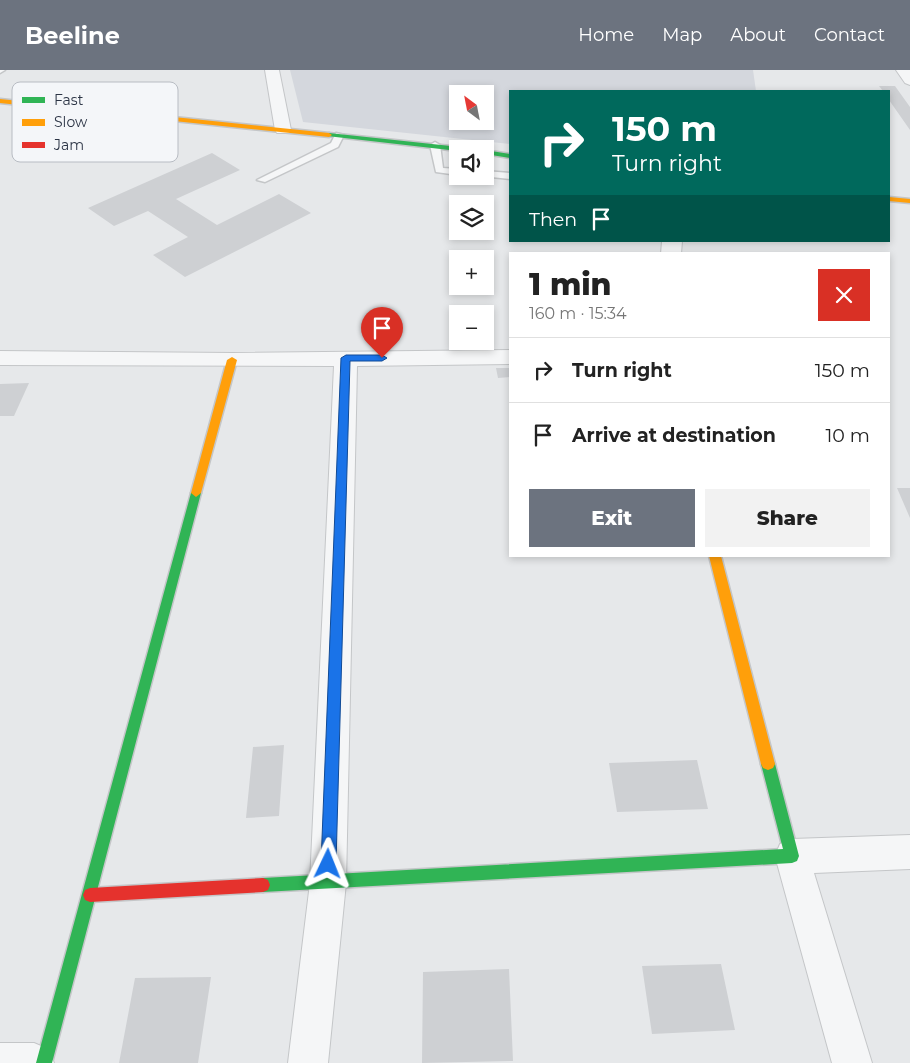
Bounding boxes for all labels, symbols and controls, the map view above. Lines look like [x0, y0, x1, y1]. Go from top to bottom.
text: Beeline [25, 21, 120, 50]
text: Home [578, 24, 634, 46]
text: Map [662, 24, 702, 46]
text: About [730, 24, 786, 46]
text: Contact [814, 24, 885, 46]
legend [12, 82, 178, 162]
north arrow [449, 85, 494, 130]
map controls [449, 85, 494, 350]
text: Fast [54, 91, 84, 109]
text: 150 m [612, 107, 717, 150]
icon: right [529, 110, 594, 175]
text: Slow [54, 113, 88, 131]
text: Jam [53, 136, 84, 154]
button: sound [449, 140, 494, 185]
text: Turn right [612, 150, 722, 177]
button: layers [449, 195, 494, 240]
icon: arrive [587, 205, 615, 233]
text: Then [529, 208, 577, 231]
button: + [449, 250, 494, 295]
text: 1 min [529, 266, 612, 303]
button: close [818, 269, 870, 321]
text: 160 m · 15:34 [529, 304, 627, 323]
button: − [449, 305, 494, 350]
pin [361, 307, 403, 358]
icon: arrive [368, 314, 396, 342]
icon: right [529, 356, 557, 384]
text: Turn right [572, 359, 672, 382]
text: 150 m [815, 359, 870, 382]
icon: arrive [529, 421, 557, 449]
text: Arrive at destination [572, 424, 776, 447]
text: 10 m [825, 424, 870, 447]
button: Exit [529, 489, 695, 547]
button: Share [705, 489, 870, 547]
position arrow [301, 837, 353, 889]

